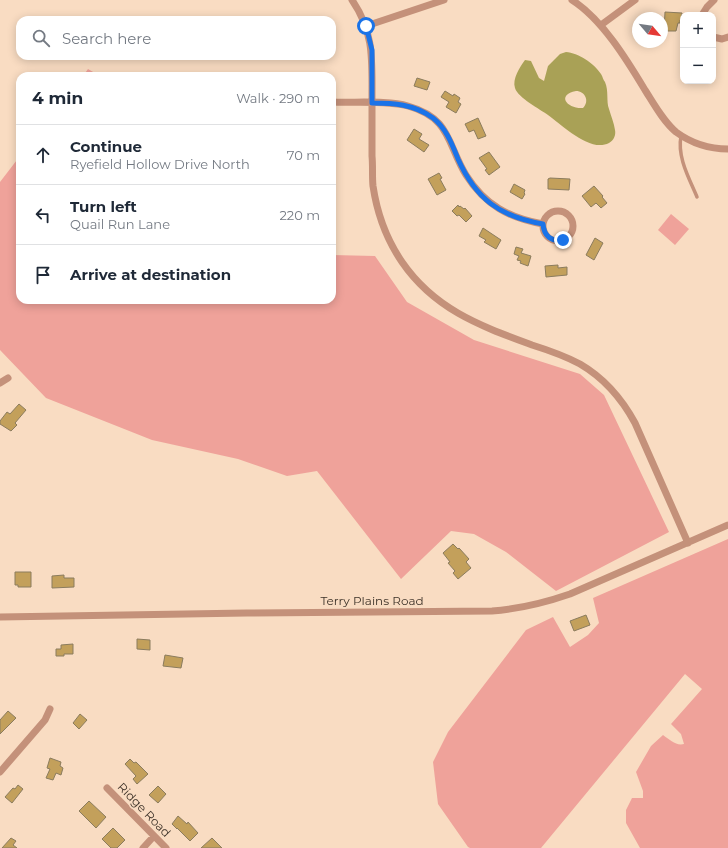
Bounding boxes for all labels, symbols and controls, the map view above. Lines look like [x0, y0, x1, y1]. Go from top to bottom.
north arrow [632, 12, 668, 48]
map controls [680, 12, 716, 84]
button: + [680, 12, 716, 48]
search box [16, 16, 336, 60]
route start [357, 17, 375, 35]
icon: search [30, 27, 52, 49]
text: Search here [62, 29, 151, 48]
button: − [680, 48, 716, 84]
text: 4 min [32, 88, 83, 108]
text: Walk · 290 m [236, 90, 320, 106]
text: Continue [70, 137, 142, 156]
icon: ahead [32, 144, 54, 166]
text: 70 m [287, 147, 320, 163]
text: Ryefield Hollow Drive North [70, 156, 250, 172]
text: Turn left [70, 197, 137, 216]
icon: left [32, 204, 54, 226]
text: 220 m [279, 207, 320, 223]
text: Quail Run Lane [70, 216, 170, 232]
route end [554, 231, 572, 249]
icon: arrive [32, 264, 54, 286]
text: Arrive at destination [70, 265, 231, 284]
street label: Terry Plains Road [320, 593, 424, 608]
street label: Ridge Road [115, 779, 174, 840]

